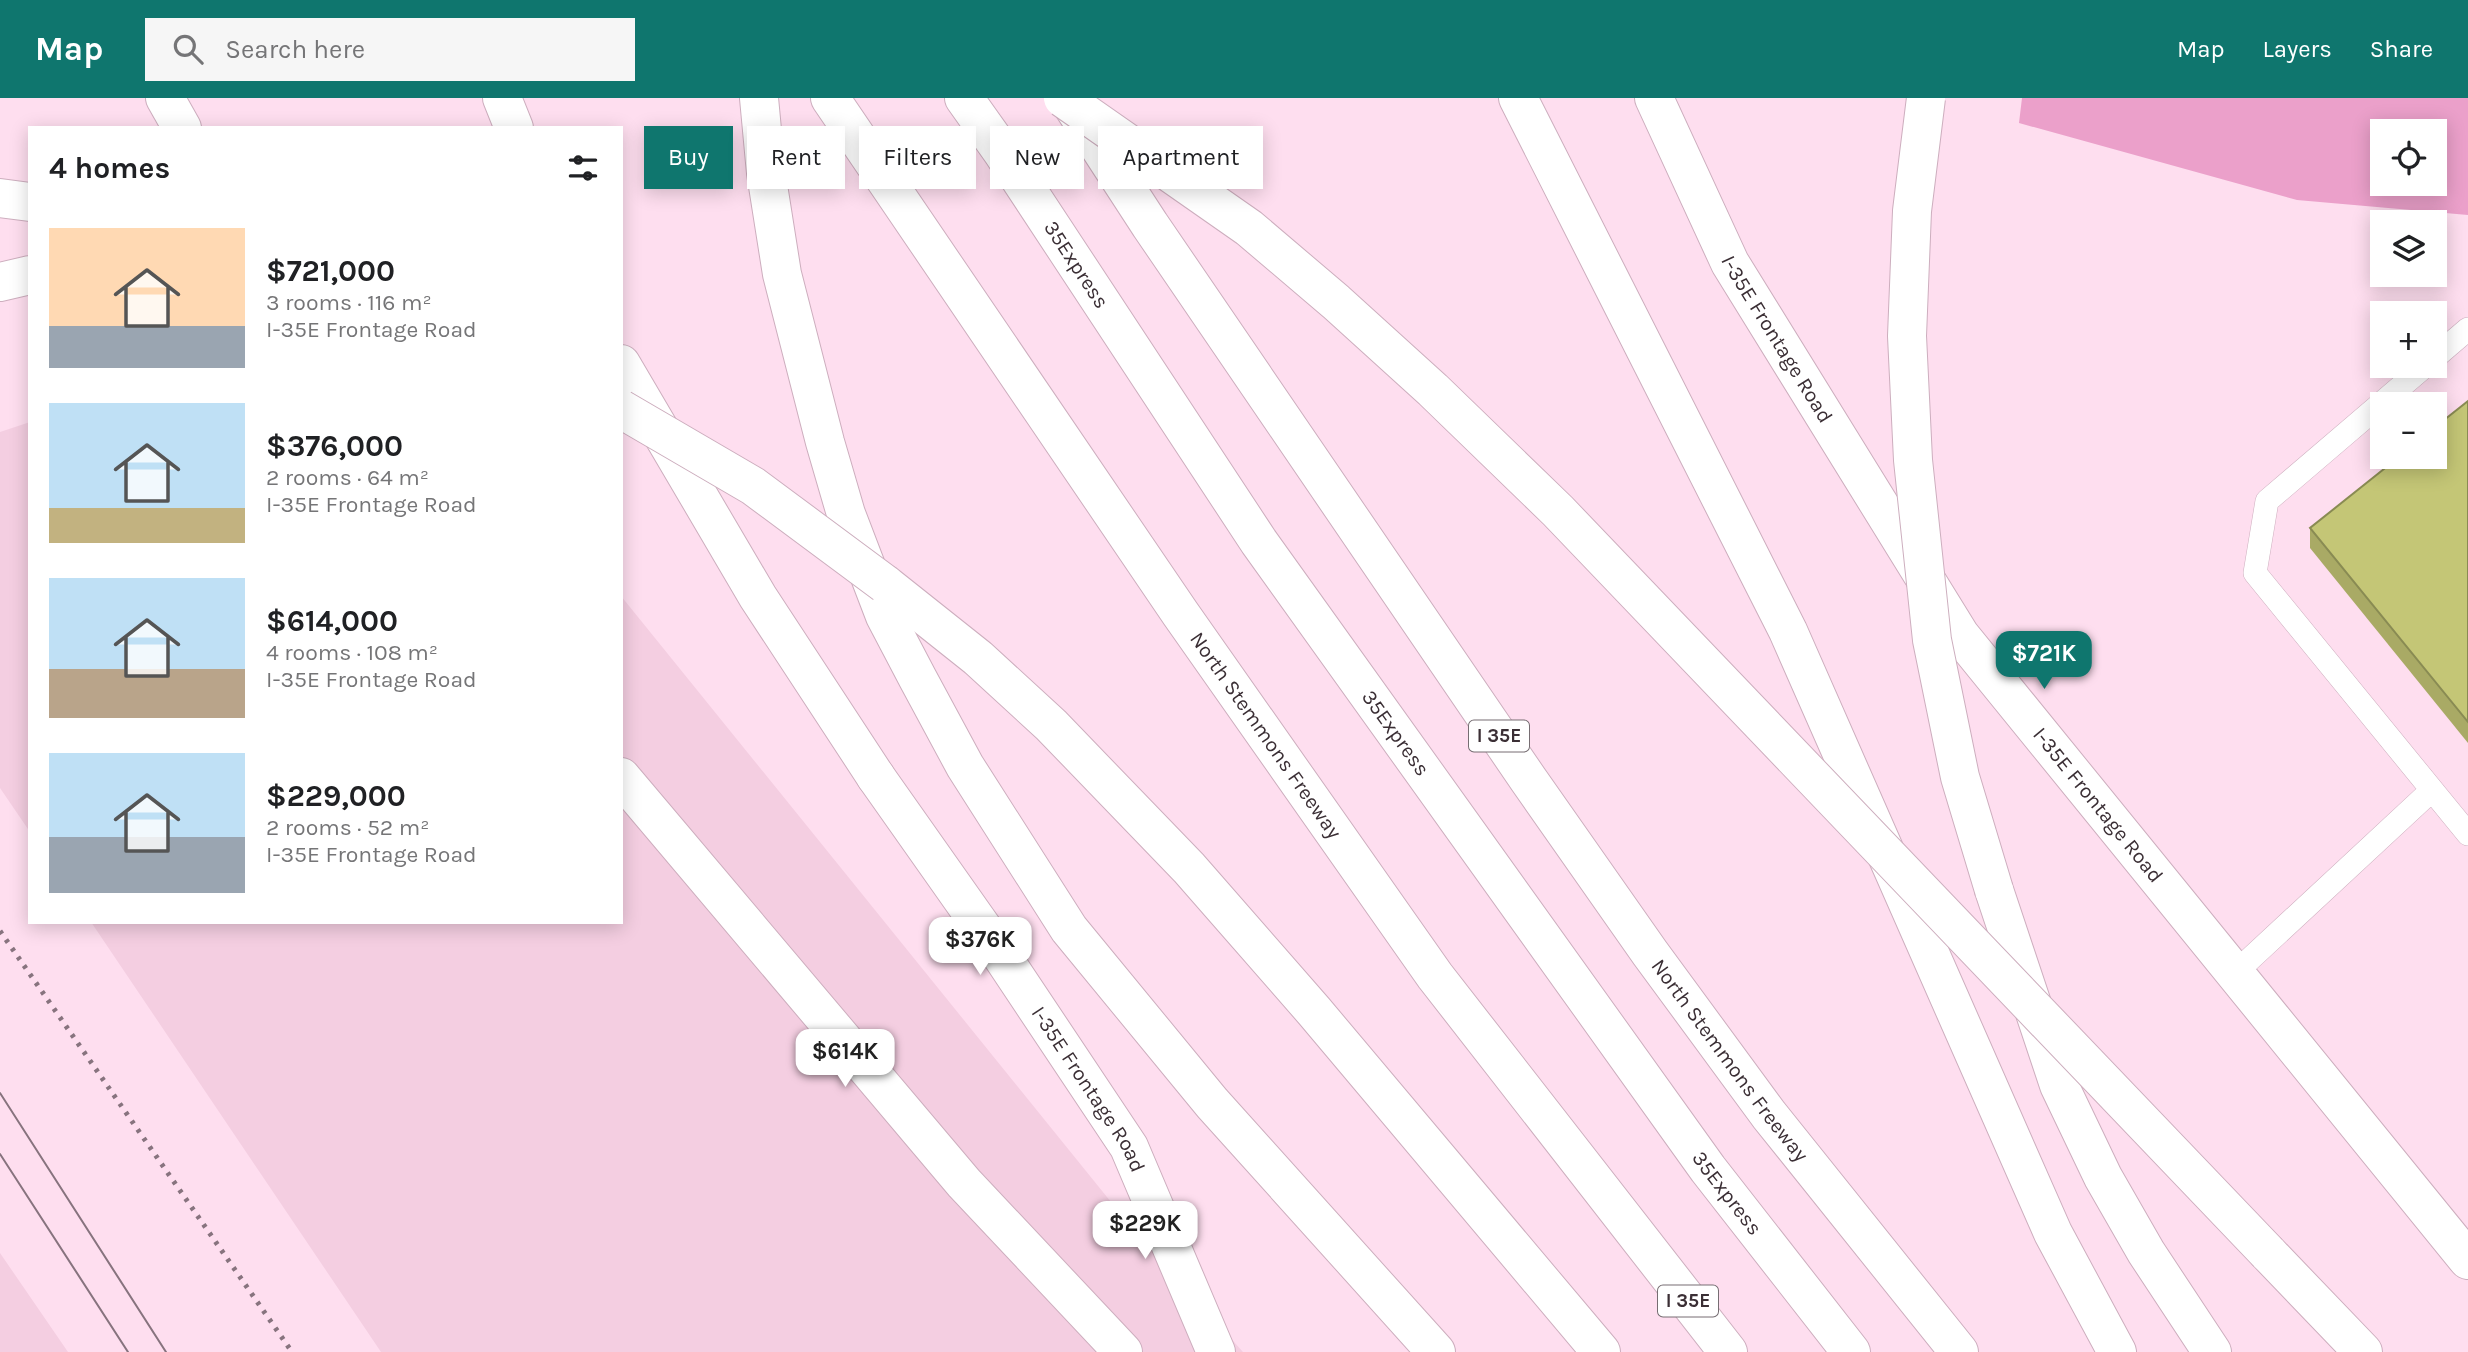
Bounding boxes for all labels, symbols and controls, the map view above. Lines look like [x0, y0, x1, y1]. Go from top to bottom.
search box [145, 18, 635, 81]
text: Map [35, 30, 103, 68]
icon: search [169, 30, 207, 68]
text: Search here [225, 34, 365, 65]
text: Map [2177, 35, 2225, 63]
text: Layers [2263, 35, 2332, 63]
text: Share [2370, 35, 2433, 63]
map controls [2370, 119, 2447, 469]
button: locate [2370, 119, 2447, 196]
chip: Buy [644, 126, 733, 189]
chip: Rent [747, 126, 845, 189]
chip: Filters [859, 126, 976, 189]
chip: New [990, 126, 1084, 189]
chip: Apartment [1098, 126, 1263, 189]
icon: filters [564, 149, 602, 187]
text: 4 homes [49, 150, 170, 186]
button: layers [2370, 210, 2447, 287]
street label: 35Express [1039, 216, 1114, 313]
street label: I-35E Frontage Road [1716, 252, 1838, 427]
text: $721,000 [266, 253, 395, 289]
icon: home [105, 256, 189, 340]
text: 3 rooms · 116 m² [266, 289, 432, 316]
button: + [2370, 301, 2447, 378]
text: I-35E Frontage Road [266, 316, 477, 343]
button: − [2370, 392, 2447, 469]
text: $376,000 [266, 428, 403, 464]
icon: home [105, 431, 189, 515]
text: 2 rooms · 64 m² [266, 464, 429, 491]
text: I-35E Frontage Road [266, 491, 477, 518]
text: $614,000 [266, 603, 398, 639]
icon: home [105, 606, 189, 690]
street label: North Stemmons Freeway [1185, 627, 1347, 843]
pin: $721K [1995, 632, 2093, 691]
text: 4 rooms · 108 m² [266, 639, 438, 666]
text: $721K [2012, 640, 2076, 667]
text: I-35E Frontage Road [266, 666, 477, 693]
street label: 35Express [1357, 686, 1435, 780]
road number: I 35E [1469, 720, 1529, 751]
street label: I-35E Frontage Road [2028, 723, 2168, 887]
text: $229,000 [266, 778, 406, 814]
icon: home [105, 781, 189, 865]
text: 2 rooms · 52 m² [266, 814, 429, 841]
text: I-35E Frontage Road [266, 841, 477, 868]
pin: $376K [931, 918, 1029, 977]
text: $376K [945, 926, 1015, 953]
street label: North Stemmons Freeway [1646, 954, 1814, 1166]
street label: I-35E Frontage Road [1027, 1002, 1150, 1176]
pin: $614K [796, 1030, 894, 1089]
text: $614K [812, 1038, 878, 1065]
street label: 35Express [1687, 1146, 1767, 1240]
pin: $229K [1096, 1202, 1194, 1261]
text: $229K [1109, 1210, 1181, 1237]
road number: I 35E [1658, 1286, 1718, 1316]

